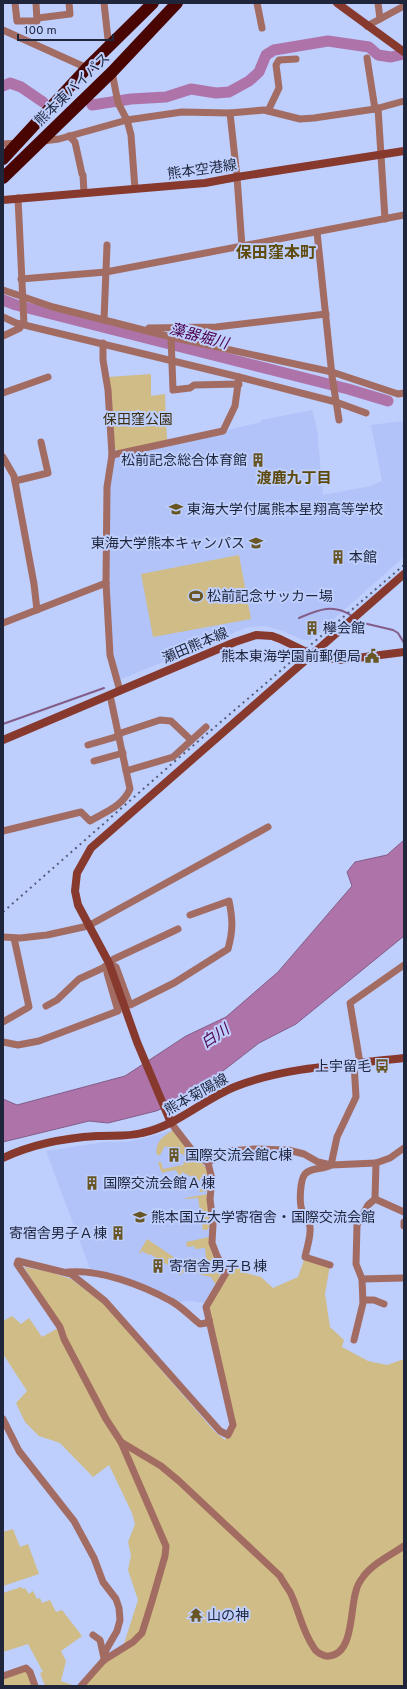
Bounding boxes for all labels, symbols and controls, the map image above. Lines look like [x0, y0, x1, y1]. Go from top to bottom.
scale bar [18, 16, 113, 42]
text: 100 m [24, 23, 57, 39]
street label: 熊本東バイパス [31, 49, 114, 130]
street label: 熊本空港線 [166, 156, 238, 184]
district label: 保田窪本町 [236, 244, 316, 264]
water label: 藻器堀川 [167, 321, 232, 355]
park label: 保田窪公園 [103, 412, 173, 429]
place label: 松前記念総合体育館 [121, 452, 247, 470]
building icon: 松前記念総合体育館 [250, 452, 266, 468]
district label: 渡鹿九丁目 [256, 470, 332, 489]
school or university icon: 東海大学付属熊本星翔高等学校 [168, 501, 184, 517]
place label: 東海大学付属熊本星翔高等学校 [187, 501, 383, 519]
place label: 東海大学熊本キャンパス [91, 535, 245, 553]
school or university icon: 東海大学熊本キャンパス [248, 535, 264, 551]
building icon: 本館 [330, 549, 346, 565]
place label: 本館 [349, 550, 377, 567]
sports icon: 松前記念サッカー場 [188, 588, 204, 604]
place label: 松前記念サッカー場 [207, 588, 333, 606]
building icon: 欅会館 [304, 620, 320, 636]
place label: 欅会館 [323, 620, 365, 638]
street label: 瀬田熊本線 [160, 624, 231, 668]
place label: 熊本東海学園前郵便局 [221, 648, 361, 666]
public building icon: 熊本東海学園前郵便局 [364, 648, 380, 664]
water label: 白川 [198, 1020, 235, 1054]
bus stop icon: 上宇留毛 [374, 1058, 390, 1074]
place label: 上宇留毛 [315, 1059, 371, 1076]
street label: 熊本菊陽線 [162, 1070, 231, 1120]
building icon: 国際交流会館C棟 [166, 1147, 182, 1163]
place label: 国際交流会館C棟 [185, 1147, 292, 1165]
building icon: 国際交流会館Ａ棟 [84, 1175, 100, 1191]
place label: 国際交流会館Ａ棟 [103, 1175, 215, 1193]
school or university icon: 熊本国立大学寄宿舎・国際交流会館 [132, 1209, 148, 1225]
place label: 熊本国立大学寄宿舎・国際交流会館 [151, 1209, 375, 1227]
place label: 寄宿舎男子Ａ棟 [9, 1225, 107, 1243]
building icon: 寄宿舎男子Ａ棟 [110, 1225, 126, 1241]
building icon: 寄宿舎男子Ｂ棟 [150, 1258, 166, 1274]
place label: 寄宿舎男子Ｂ棟 [169, 1258, 267, 1276]
temple icon: 山の神 [188, 1607, 204, 1623]
place label: 山の神 [207, 1608, 249, 1625]

